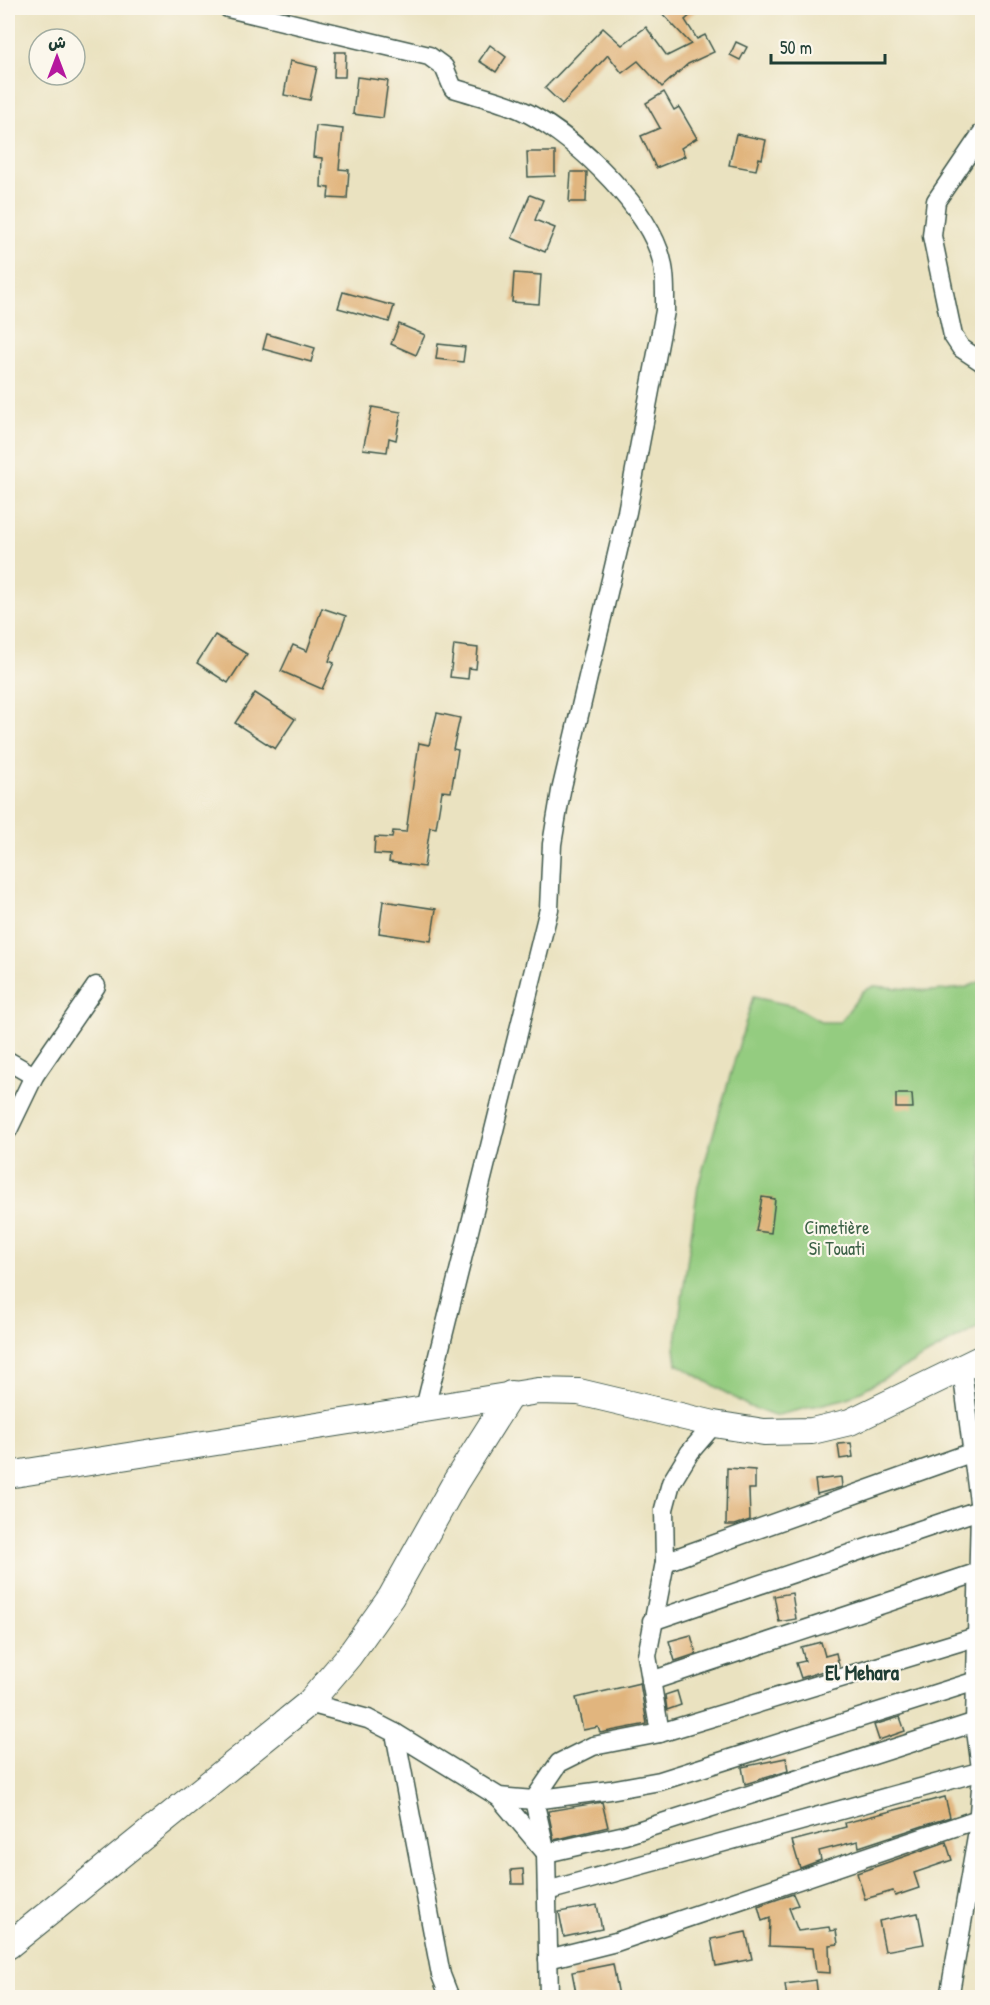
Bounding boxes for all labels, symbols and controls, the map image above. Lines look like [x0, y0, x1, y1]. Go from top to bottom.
north arrow [27, 27, 87, 87]
scale bar [771, 27, 885, 65]
text: ش [48, 31, 66, 53]
text: 50 m [780, 35, 812, 60]
park label: Cimetière Si Touati [805, 1215, 869, 1261]
district label: El Mehara [825, 1658, 900, 1687]

